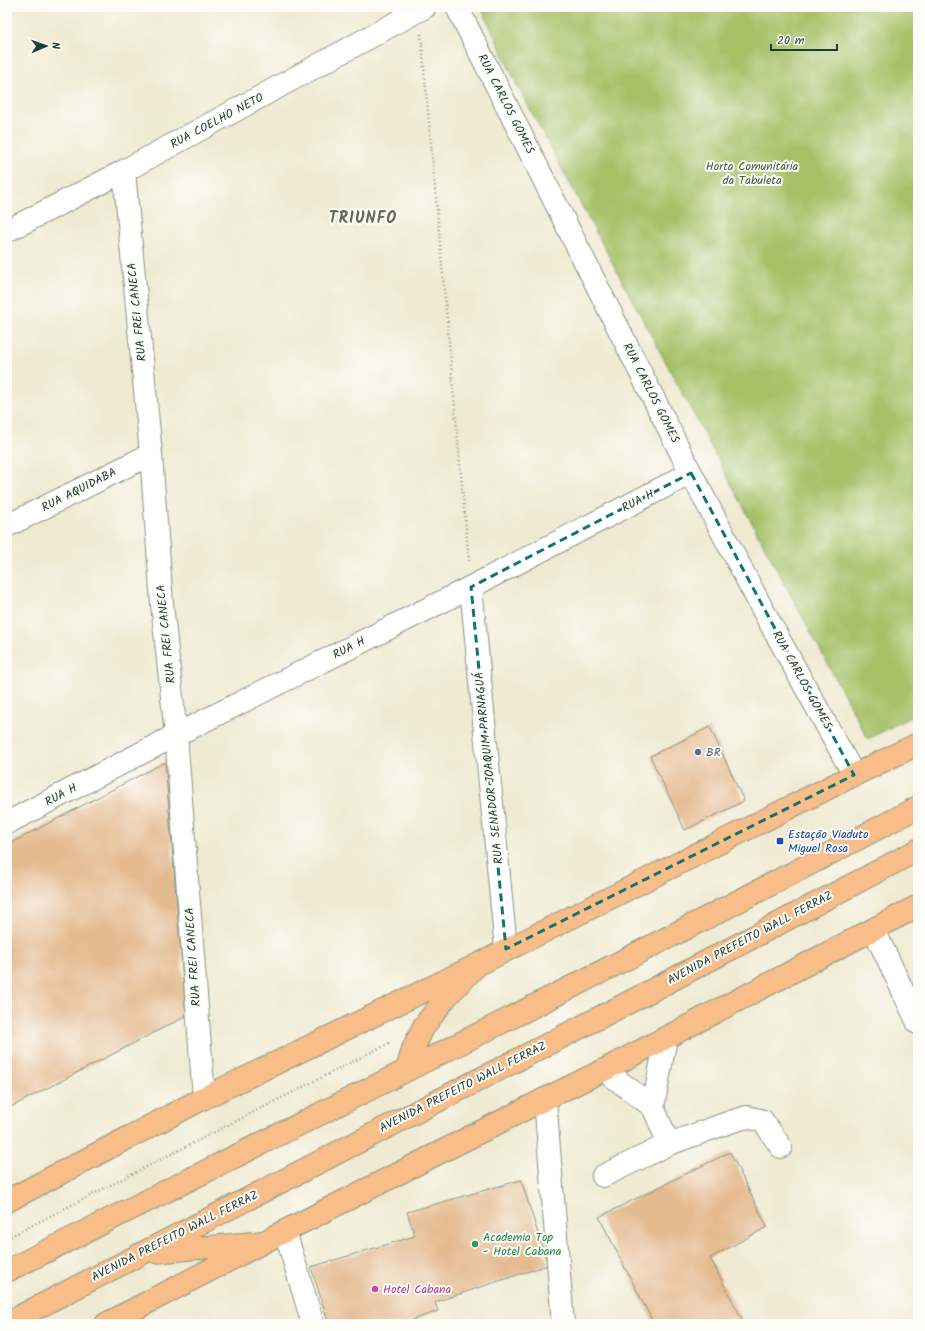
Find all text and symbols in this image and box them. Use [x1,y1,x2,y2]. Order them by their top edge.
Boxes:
north arrow [26,26,66,66]
scale bar [771,26,837,52]
text: 20 m [777,31,805,50]
text: N [46,42,64,50]
street label: RUA CARLOS GOMES [472,50,540,158]
street label: RUA COELHO NETO [167,88,268,154]
park label: Horta Comunitária da Tabuleta [706,157,799,190]
district label: TRIUNFO [329,206,397,231]
street label: RUA FREI CANECA [122,262,152,362]
street label: RUA CARLOS GOMES [617,339,685,447]
street label: RUA AQUIDABA [38,463,120,517]
street label: RUA H [618,485,658,517]
street label: RUA FREI CANECA [151,584,181,684]
street label: RUA CARLOS GOMES [767,627,837,733]
street label: RUA H [329,632,369,664]
street label: RUA SENADOR JOAQUIM PARNAGUÁ [469,671,509,865]
place label: BR [706,743,721,762]
marker: BR [693,747,703,757]
street label: RUA H [41,779,81,811]
place label: Estação Viaduto Miguel Rosa [788,825,868,858]
marker: Estação Viaduto Miguel Rosa [775,836,785,846]
street label: AVENIDA PREFEITO WALL FERRAZ [664,886,836,990]
street label: RUA FREI CANECA [180,907,206,1007]
street label: AVENIDA PREFEITO WALL FERRAZ [376,1036,550,1138]
street label: AVENIDA PREFEITO WALL FERRAZ [88,1185,262,1287]
place label: Academia Top - Hotel Cabana [483,1228,562,1261]
marker: Academia Top - Hotel Cabana [470,1239,480,1249]
place label: Hotel Cabana [383,1280,451,1299]
marker: Hotel Cabana [370,1284,380,1294]

